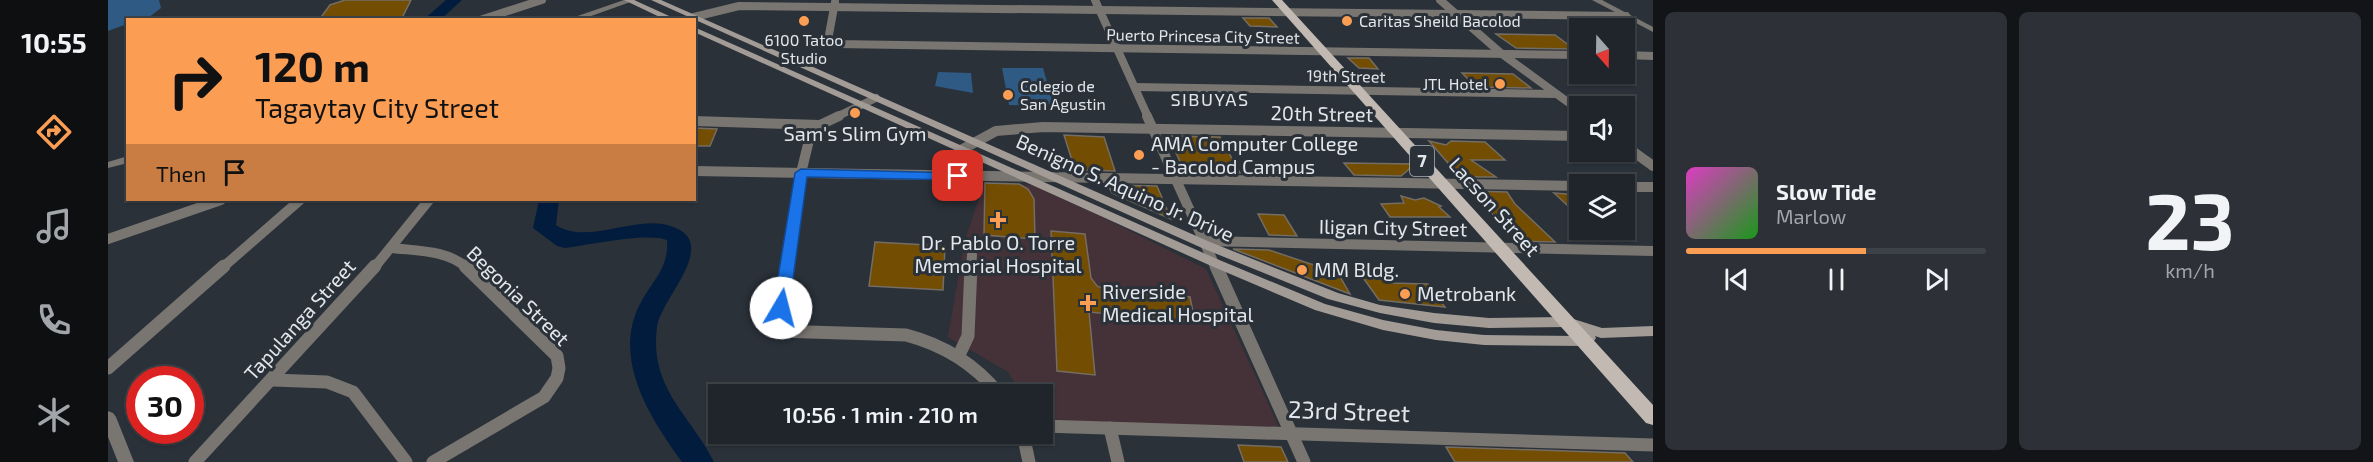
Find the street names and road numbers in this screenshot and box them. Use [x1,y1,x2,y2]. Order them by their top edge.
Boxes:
street label: Puerto Princesa City Street [1106,24,1300,47]
street label: 19th Street [1306,65,1386,86]
street label: 20th Street [1271,100,1374,126]
street label: Benigno S. Aquino Jr. Drive [1013,128,1238,246]
road number: 7 [1410,146,1434,176]
street label: Lacson Street [1444,152,1545,261]
street label: Iligan City Street [1319,214,1468,240]
street label: Begonia Street [462,240,575,350]
street label: Tapulanga Street [239,254,360,385]
street label: 23rd Street [1288,394,1411,427]

